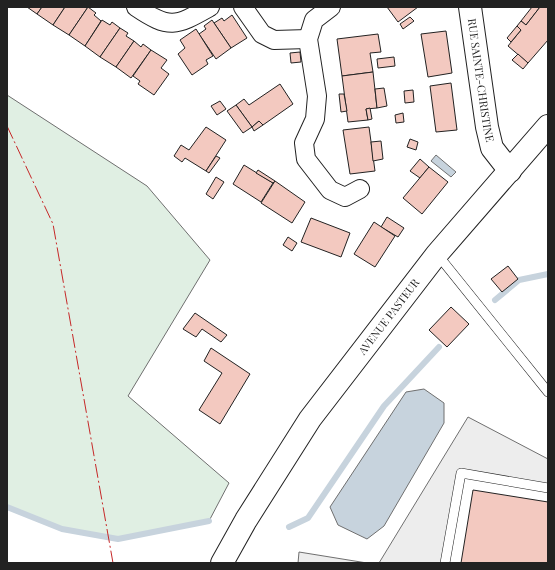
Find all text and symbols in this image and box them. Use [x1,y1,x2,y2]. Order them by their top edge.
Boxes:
street label: RUE SAINTE-CHRISTINE [465,17,498,144]
street label: AVENUE PASTEUR [354,275,423,358]

